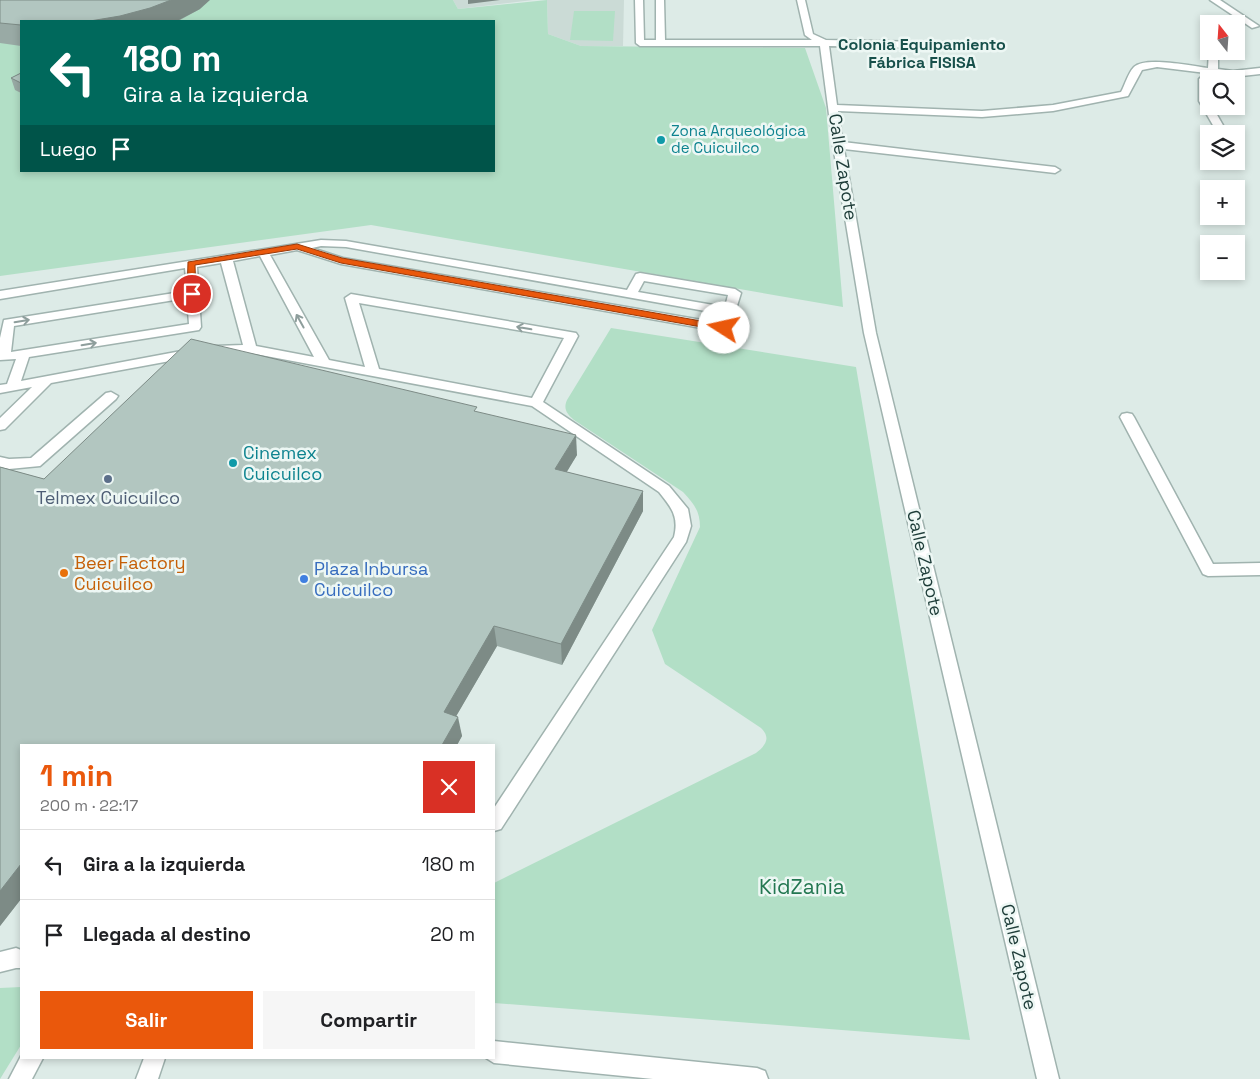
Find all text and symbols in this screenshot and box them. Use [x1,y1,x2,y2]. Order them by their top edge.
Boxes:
north arrow [1200,15,1245,60]
map controls [1200,15,1245,280]
district label: Colonia Equipamiento Fábrica FISISA [838,34,1006,73]
text: 180 m [123,37,221,81]
icon: left [40,40,105,105]
button: search [1200,70,1245,115]
text: Gira a la izquierda [123,80,308,108]
street label: Calle Zapote [824,112,863,222]
place label: Zona Arqueológica de Cuicuilco [671,121,806,157]
button: layers [1200,125,1245,170]
marker: Zona Arqueológica de Cuicuilco [655,134,667,146]
icon: arrive [107,135,135,163]
text: Luego [40,137,97,162]
button: + [1200,180,1245,225]
button: − [1200,235,1245,280]
pin [171,273,213,315]
icon: arrive [178,280,206,308]
position arrow [697,301,749,353]
one-way arrow [295,314,305,328]
one-way arrow [14,316,30,326]
one-way arrow [516,323,532,333]
one-way arrow [81,338,97,348]
place label: Cinemex Cuicuilco [243,441,322,485]
marker: Cinemex Cuicuilco [227,457,239,469]
marker: Telmex Cuicuilco [102,473,114,485]
place label: Telmex Cuicuilco [36,486,180,509]
street label: Calle Zapote [902,508,949,618]
place label: Beer Factory Cuicuilco [74,551,186,595]
place label: Plaza Inbursa Cuicuilco [314,557,428,601]
marker: Beer Factory Cuicuilco [58,567,70,579]
marker: Plaza Inbursa Cuicuilco [298,573,310,585]
text: 1 min [40,756,113,795]
button: close [423,761,475,813]
text: 200 m · 22:17 [40,795,138,816]
icon: left [40,851,68,879]
text: Gira a la izquierda [83,852,245,877]
text: 180 m [422,852,475,877]
park label: KidZania [759,873,845,900]
street label: Calle Zapote [996,902,1043,1012]
icon: arrive [40,921,68,949]
text: Llegada al destino [83,922,251,947]
text: 20 m [430,922,475,947]
button: Salir [40,991,253,1049]
button: Compartir [263,991,475,1049]

